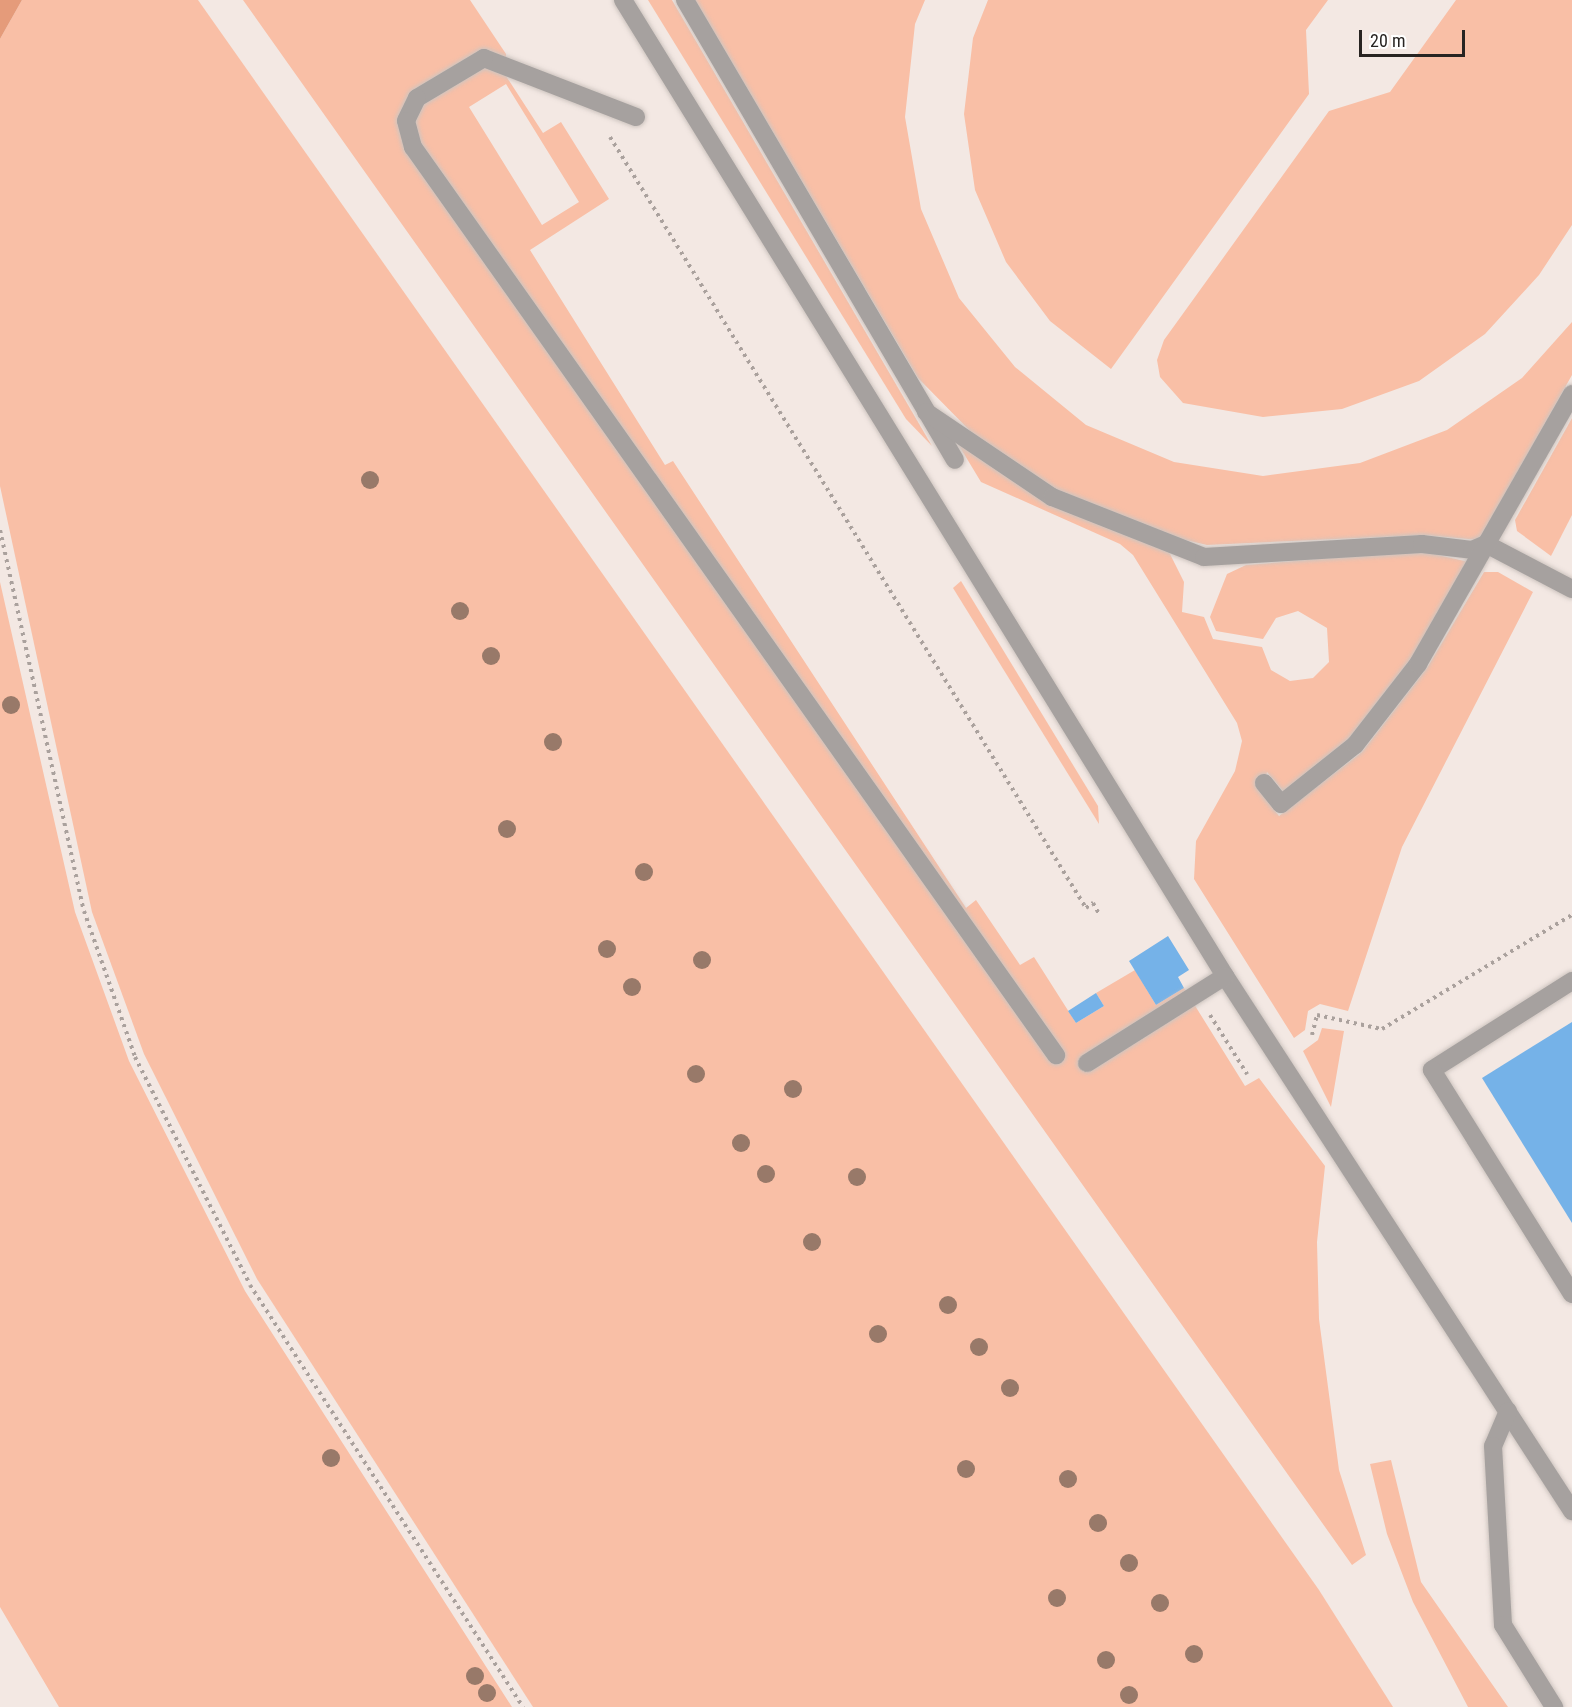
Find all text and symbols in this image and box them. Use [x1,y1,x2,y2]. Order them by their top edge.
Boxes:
scale bar [1362,18,1468,56]
text: 20 m [1370,30,1405,51]

